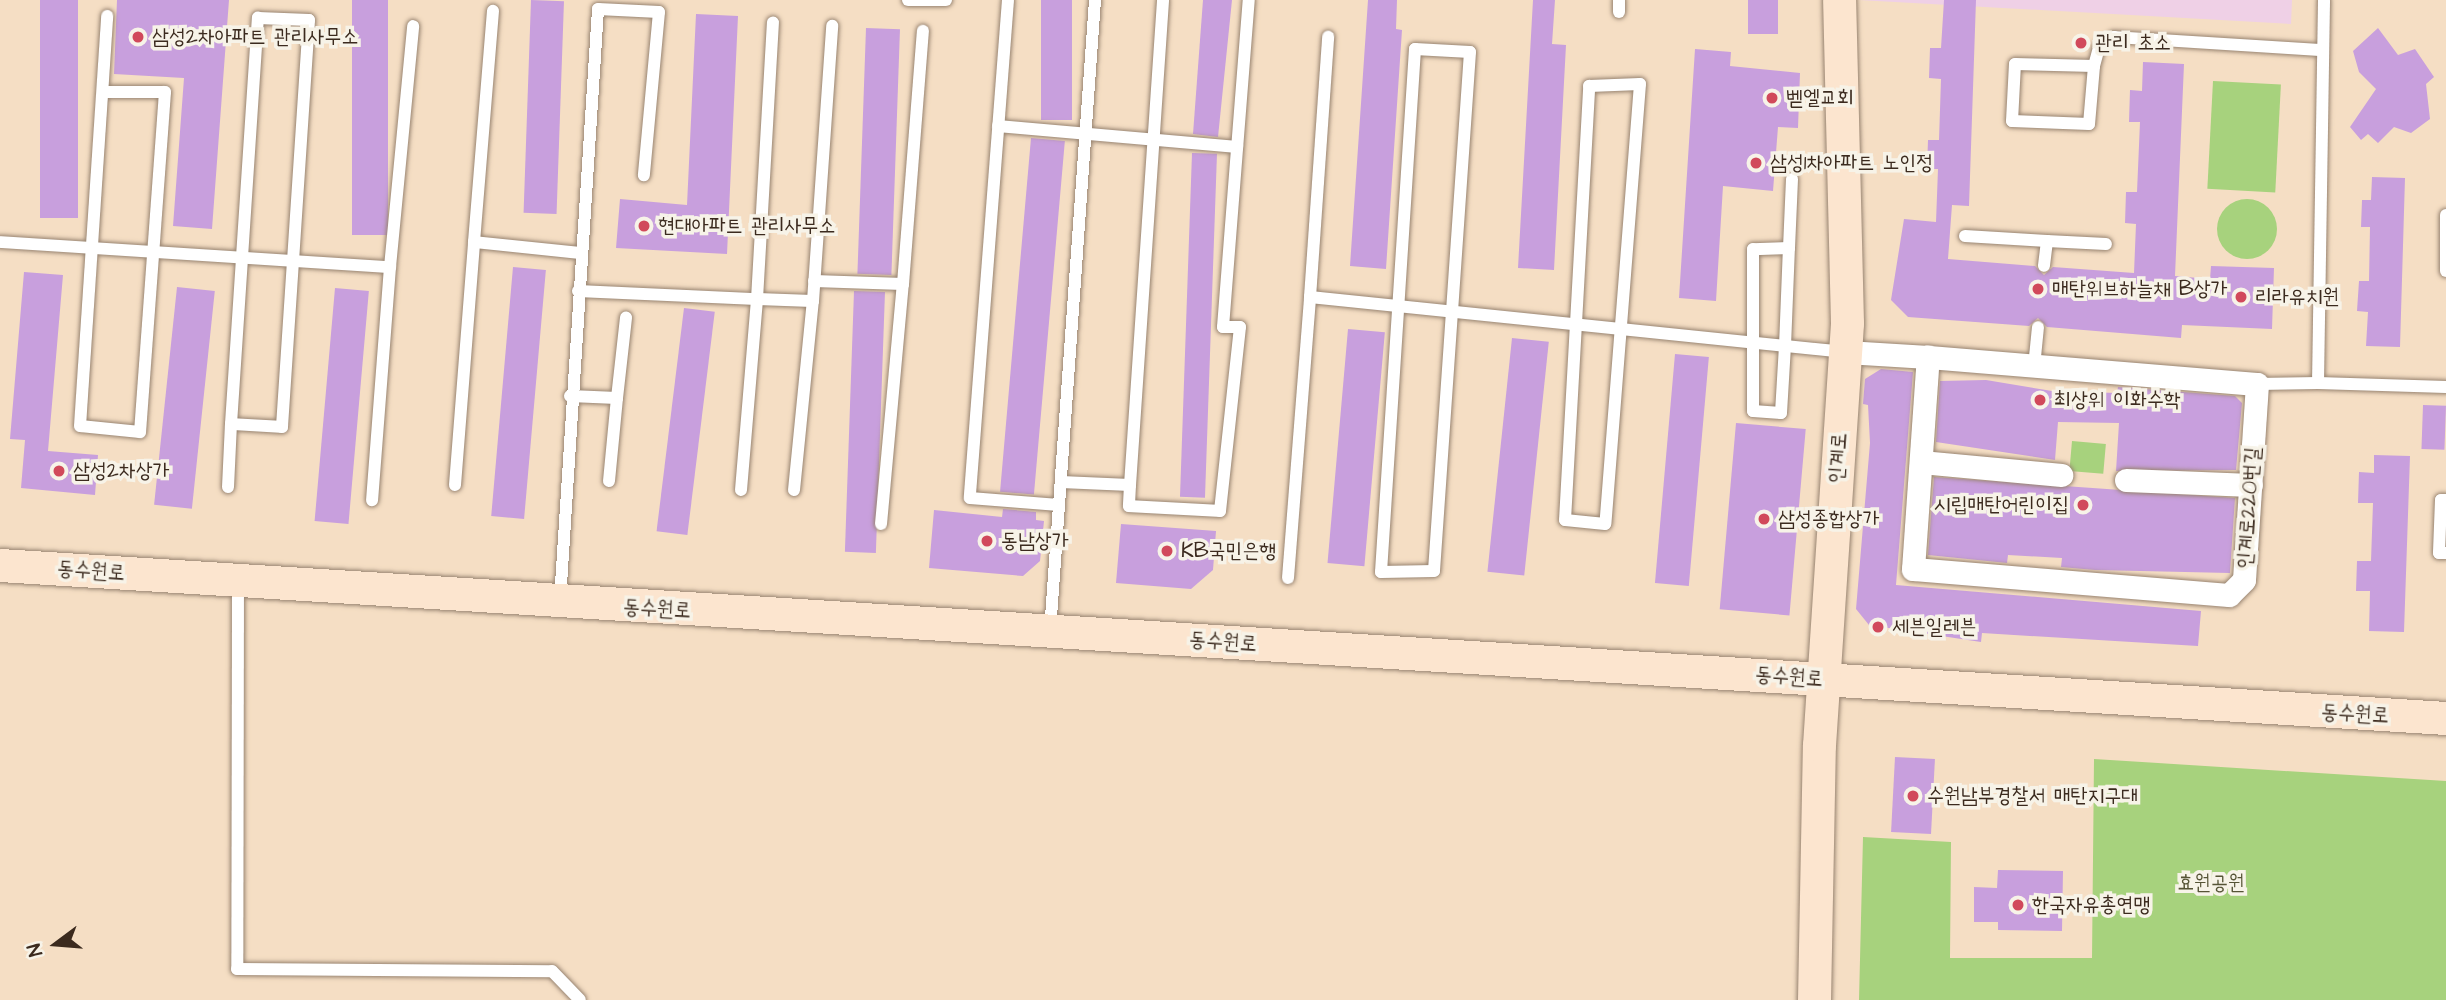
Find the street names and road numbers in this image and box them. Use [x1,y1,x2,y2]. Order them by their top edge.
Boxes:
street label: 인계로 [1824,432,1852,484]
street label: 인계로220번길 [2232,446,2266,570]
street label: 동수원로 [56,556,126,586]
street label: 동수원로 [623,595,691,623]
street label: 동수원로 [1188,627,1258,657]
street label: 동수원로 [1754,662,1824,692]
street label: 동수원로 [2321,700,2389,728]

